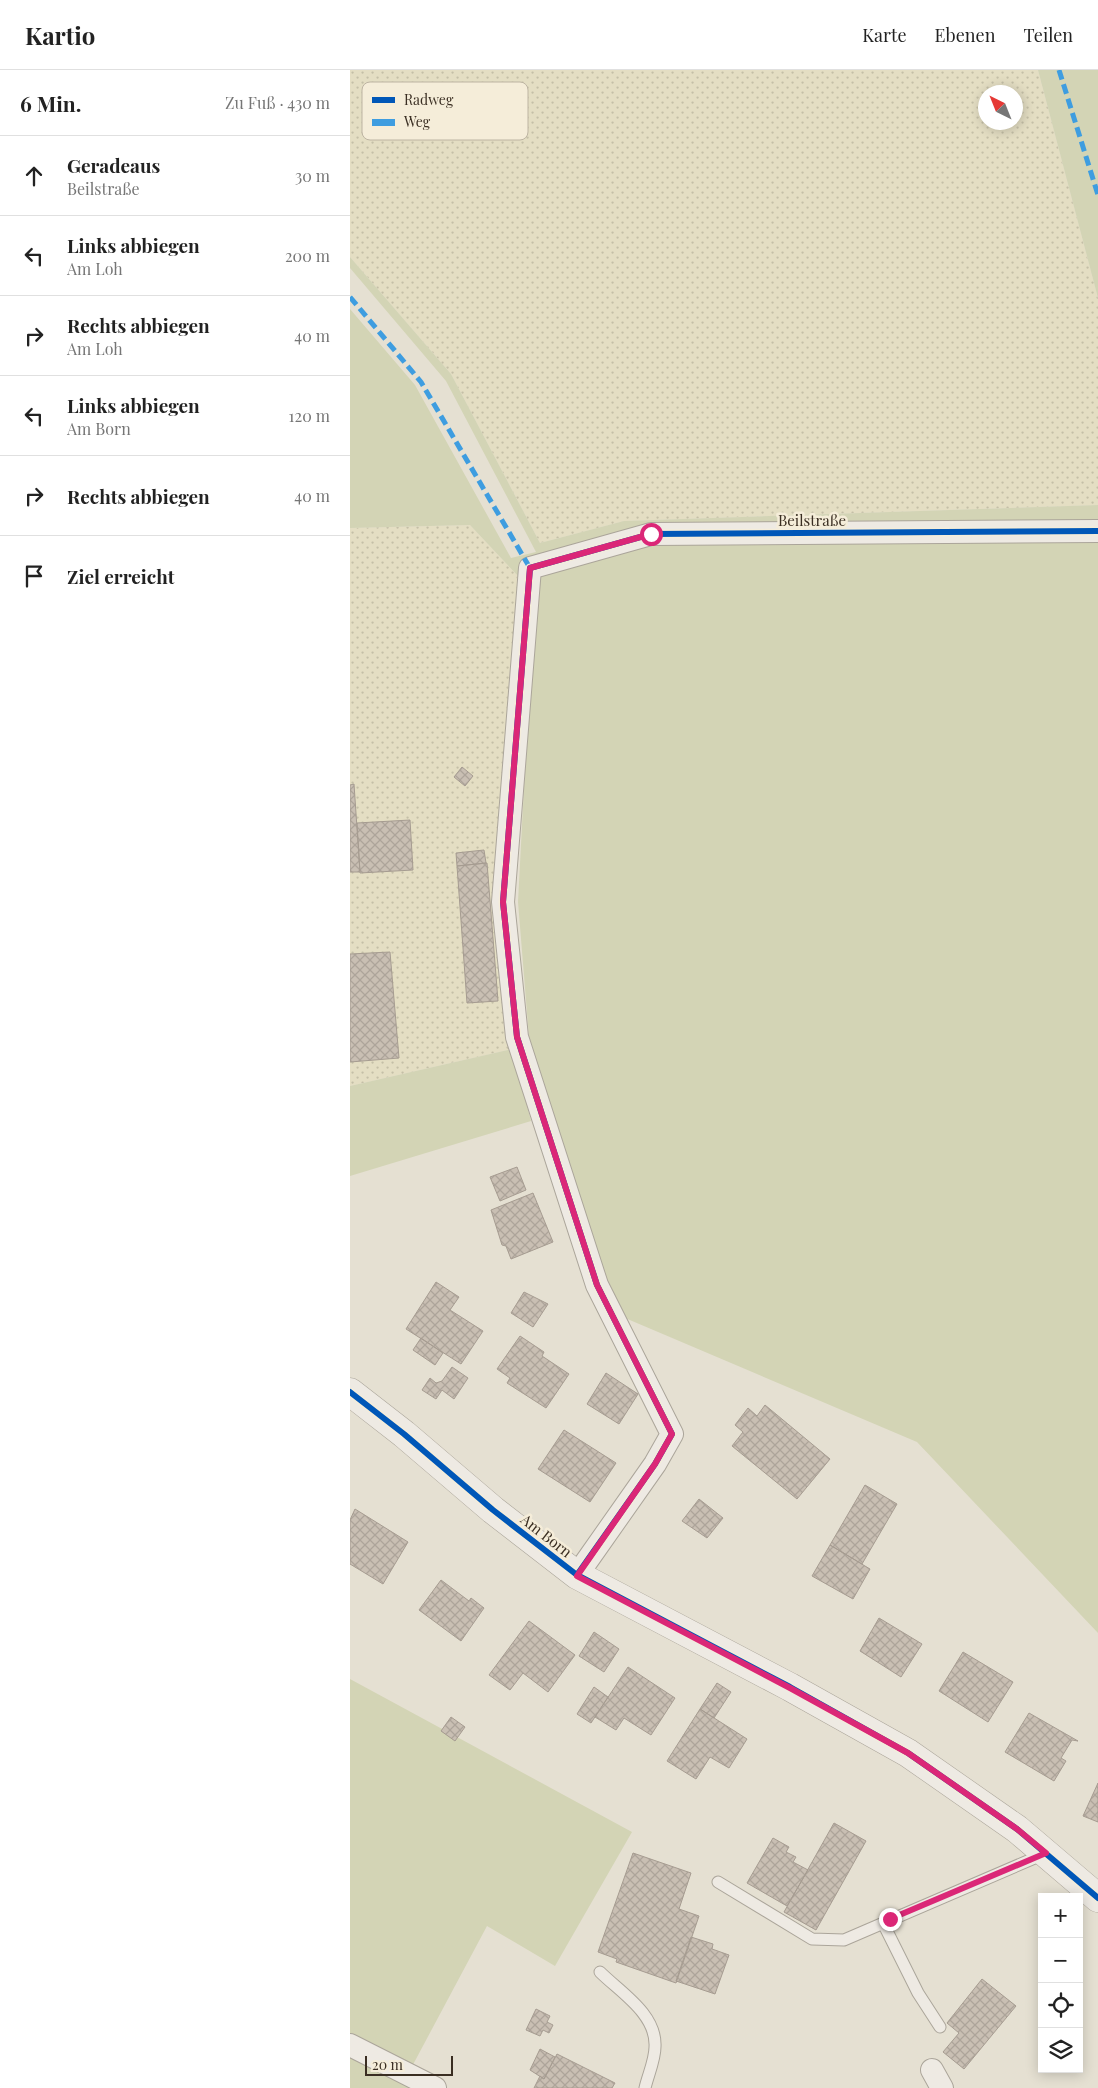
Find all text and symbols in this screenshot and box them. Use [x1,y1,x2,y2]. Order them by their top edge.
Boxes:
text: Kartio [25,19,95,51]
text: Karte [862,23,907,47]
text: Ebenen [935,23,995,47]
text: Teilen [1023,23,1073,47]
legend [362,82,528,140]
north arrow [978,85,1023,130]
text: 6 Min. [20,89,81,117]
text: Radweg [404,90,454,109]
text: Zu Fuß · 430 m [225,92,330,113]
text: Weg [403,112,431,131]
text: Geradeaus [67,152,160,178]
icon: ahead [20,162,48,190]
text: 30 m [295,165,330,186]
text: Beilstraße [67,178,140,199]
text: Links abbiegen [67,232,200,258]
icon: left [20,242,48,270]
text: 200 m [285,245,330,266]
text: Am Loh [67,258,123,279]
text: Rechts abbiegen [67,312,210,338]
icon: right [20,322,48,350]
text: 40 m [294,325,330,346]
text: Am Loh [67,338,123,359]
text: Links abbiegen [67,392,200,418]
icon: left [20,402,48,430]
text: 120 m [289,405,330,426]
text: Am Born [67,418,131,439]
icon: right [20,482,48,510]
text: Rechts abbiegen [67,483,210,509]
text: 40 m [294,485,330,506]
street label: Beilstraße [778,510,846,530]
route start [640,523,663,546]
icon: arrive [20,562,48,590]
text: Ziel erreicht [67,563,175,589]
street label: Am Born [516,1508,576,1561]
map controls [1038,1893,1083,2073]
button: + [1038,1893,1083,1938]
route end [879,1908,902,1931]
button: − [1038,1938,1083,1983]
button: locate [1038,1983,1083,2028]
button: layers [1038,2028,1083,2073]
scale bar [365,2053,452,2076]
text: 20 m [372,2055,403,2074]

